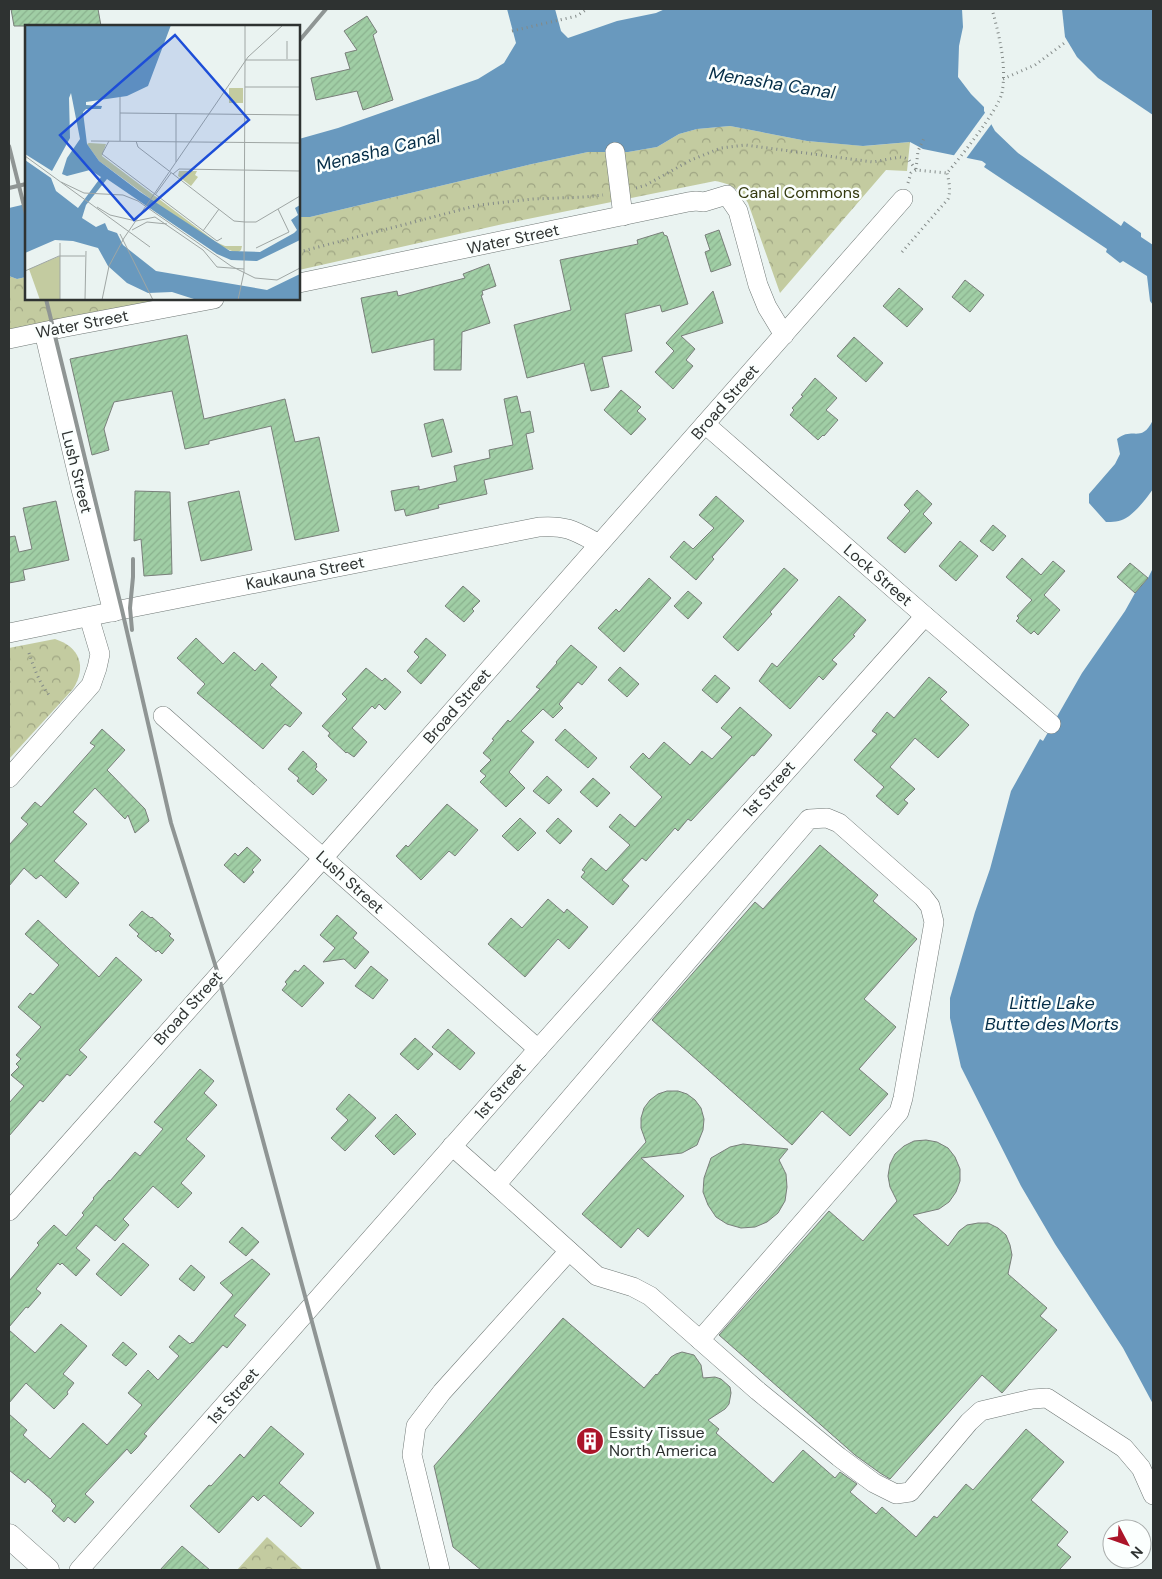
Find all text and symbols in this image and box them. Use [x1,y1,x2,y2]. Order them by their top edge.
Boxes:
inset map [25,25,300,300]
water label: Menasha Canal [707,61,838,105]
water label: Menasha Canal [313,124,444,178]
park label: Canal Commons [738,182,860,203]
street label: Water Street [465,219,561,259]
street label: Water Street [34,305,130,343]
street label: Broad Street [687,360,763,444]
street label: Lush Street [57,428,97,516]
street label: Lock Street [839,539,917,611]
street label: Kaukauna Street [244,551,366,595]
street label: Broad Street [419,664,495,748]
street label: 1st Street [738,757,800,821]
street label: Lush Street [312,846,388,918]
street label: Broad Street [149,966,227,1050]
water label: Little Lake Butte des Morts [985,991,1119,1036]
street label: 1st Street [470,1058,530,1124]
street label: 1st Street [203,1363,263,1429]
place label: Essity Tissue North America [609,1422,717,1461]
building icon: Essity Tissue North America [575,1426,605,1456]
north arrow [1102,1519,1152,1569]
text: N [1127,1543,1147,1562]

